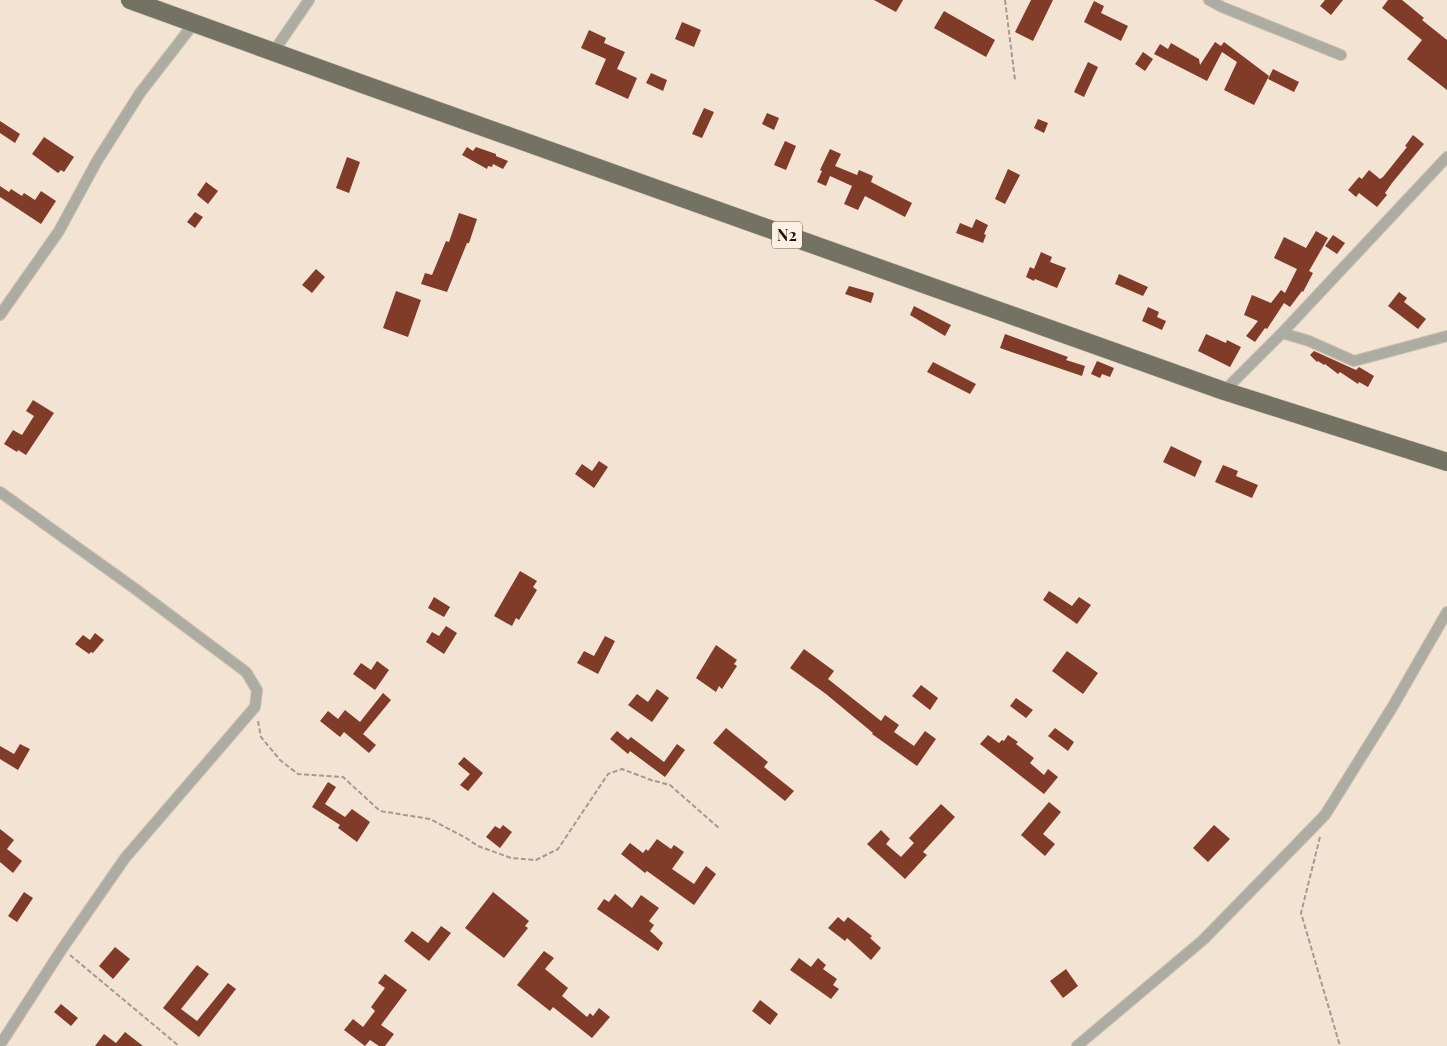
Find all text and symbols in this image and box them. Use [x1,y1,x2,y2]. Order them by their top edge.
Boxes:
road number: N2 [772,222,802,248]

